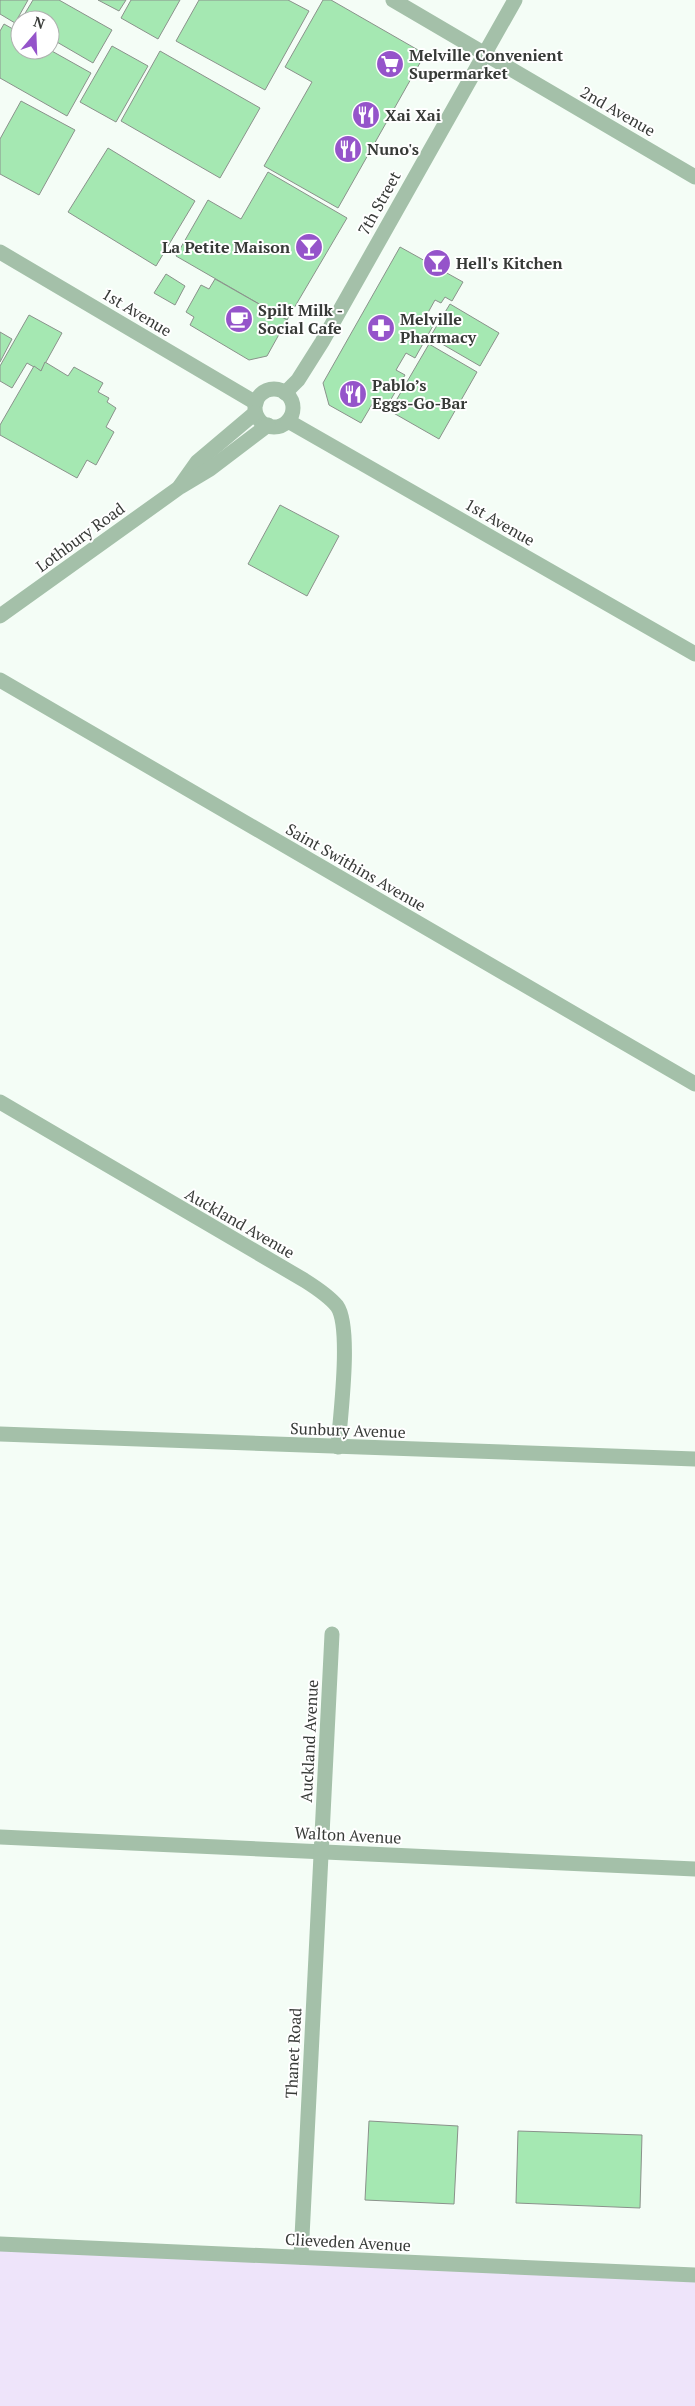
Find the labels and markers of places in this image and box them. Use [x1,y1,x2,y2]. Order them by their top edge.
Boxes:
place label: Melville Convenient Supermarket [409,44,564,84]
supermarket icon: Melville Convenient Supermarket [375,49,405,79]
restaurant icon: Xai Xai [351,100,381,130]
place label: Xai Xai [385,104,441,126]
restaurant icon: Nuno's [333,134,363,164]
place label: Nuno's [367,138,419,160]
bar icon: La Petite Maison [294,232,324,262]
place label: La Petite Maison [162,236,291,258]
bar icon: Hell's Kitchen [422,248,452,278]
place label: Hell's Kitchen [456,252,563,274]
place label: Spilt Milk - Social Cafe [258,299,343,339]
cafe icon: Spilt Milk - Social Cafe [224,304,254,334]
place label: Melville Pharmacy [400,308,477,348]
pharmacy icon: Melville Pharmacy [366,313,396,343]
place label: Pablo’s Eggs-Go-Bar [372,374,467,414]
restaurant icon: Pablo’s Eggs-Go-Bar [338,379,368,409]

